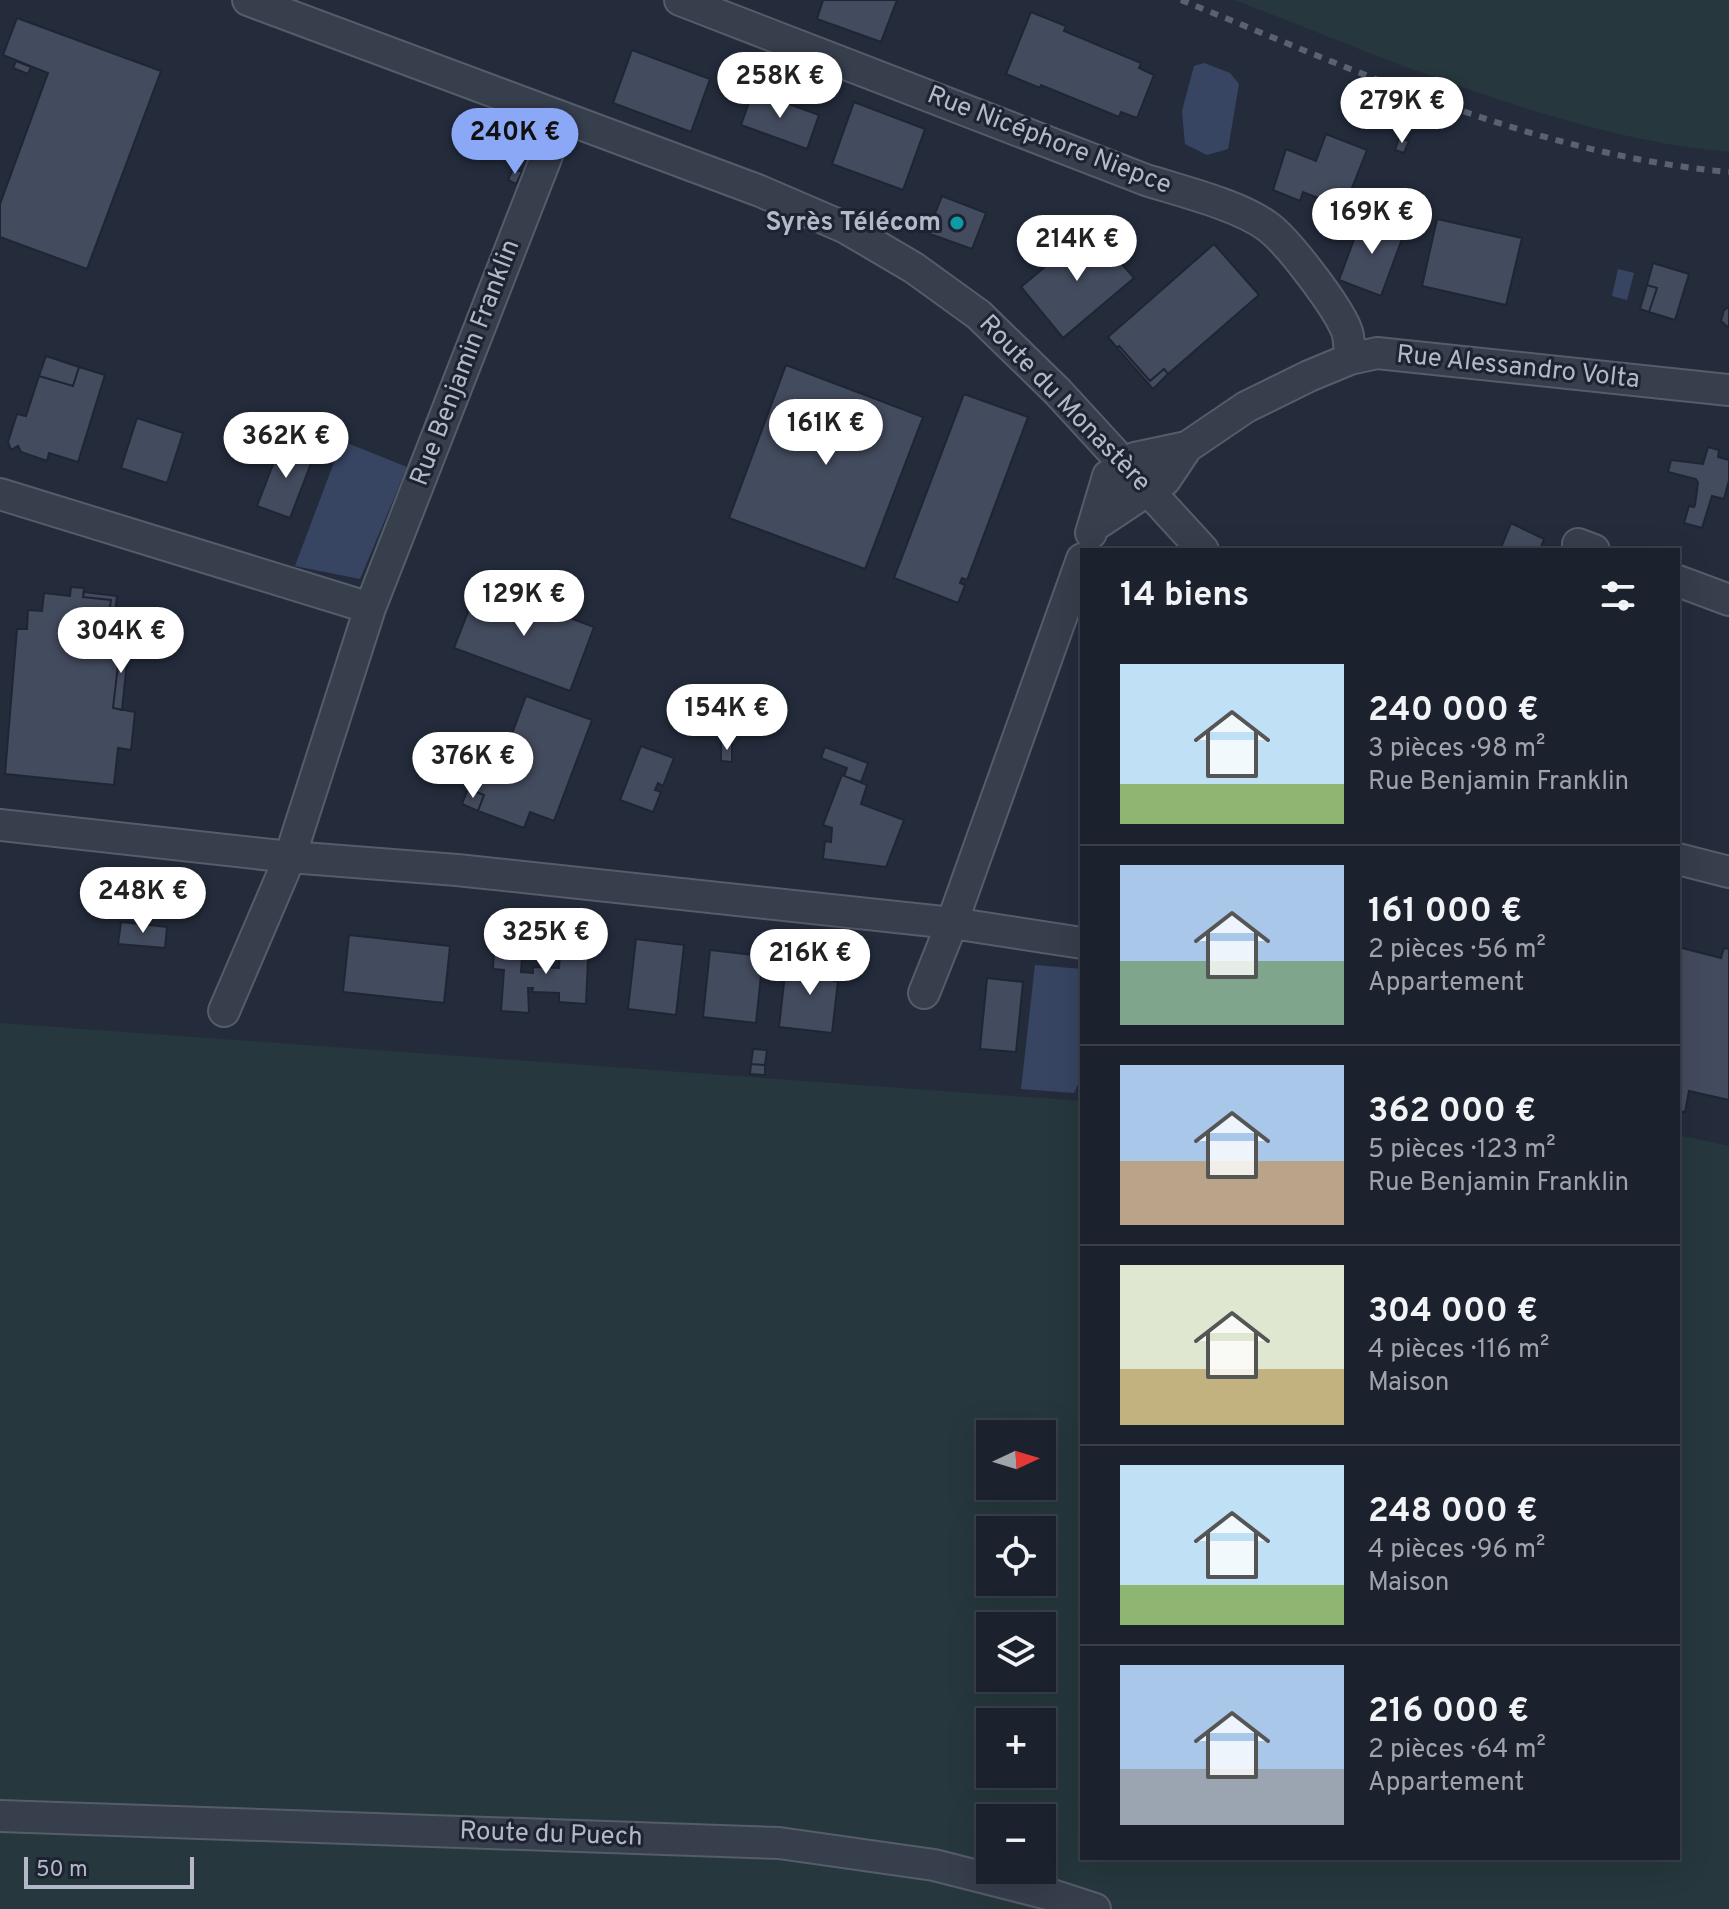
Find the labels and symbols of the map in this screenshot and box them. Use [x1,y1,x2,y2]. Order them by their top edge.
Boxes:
pin: 258K € [715,52,845,120]
pin: 279K € [1337,77,1467,145]
street label: Rue Nicéphore Niepce [922,79,1176,203]
pin: 240K € [450,108,580,176]
pin: 169K € [1307,188,1437,256]
place label: Syrès Télécom [765,207,941,240]
marker: Syrès Télécom [948,214,966,232]
pin: 214K € [1012,215,1142,283]
street label: Rue Benjamin Franklin [404,235,528,491]
street label: Route du Monastère [971,309,1157,499]
street label: Rue Alessandro Volta [1395,339,1641,397]
pin: 161K € [761,399,891,467]
pin: 362K € [221,412,351,480]
pin: 129K € [459,570,589,638]
pin: 304K € [56,607,186,675]
pin: 154K € [662,684,792,752]
pin: 376K € [408,732,538,800]
pin: 248K € [78,867,208,935]
pin: 325K € [481,908,611,976]
pin: 216K € [745,929,875,997]
north arrow [976,1420,1056,1500]
street label: Route du Puech [459,1815,643,1855]
scale bar [24,1853,194,1889]

